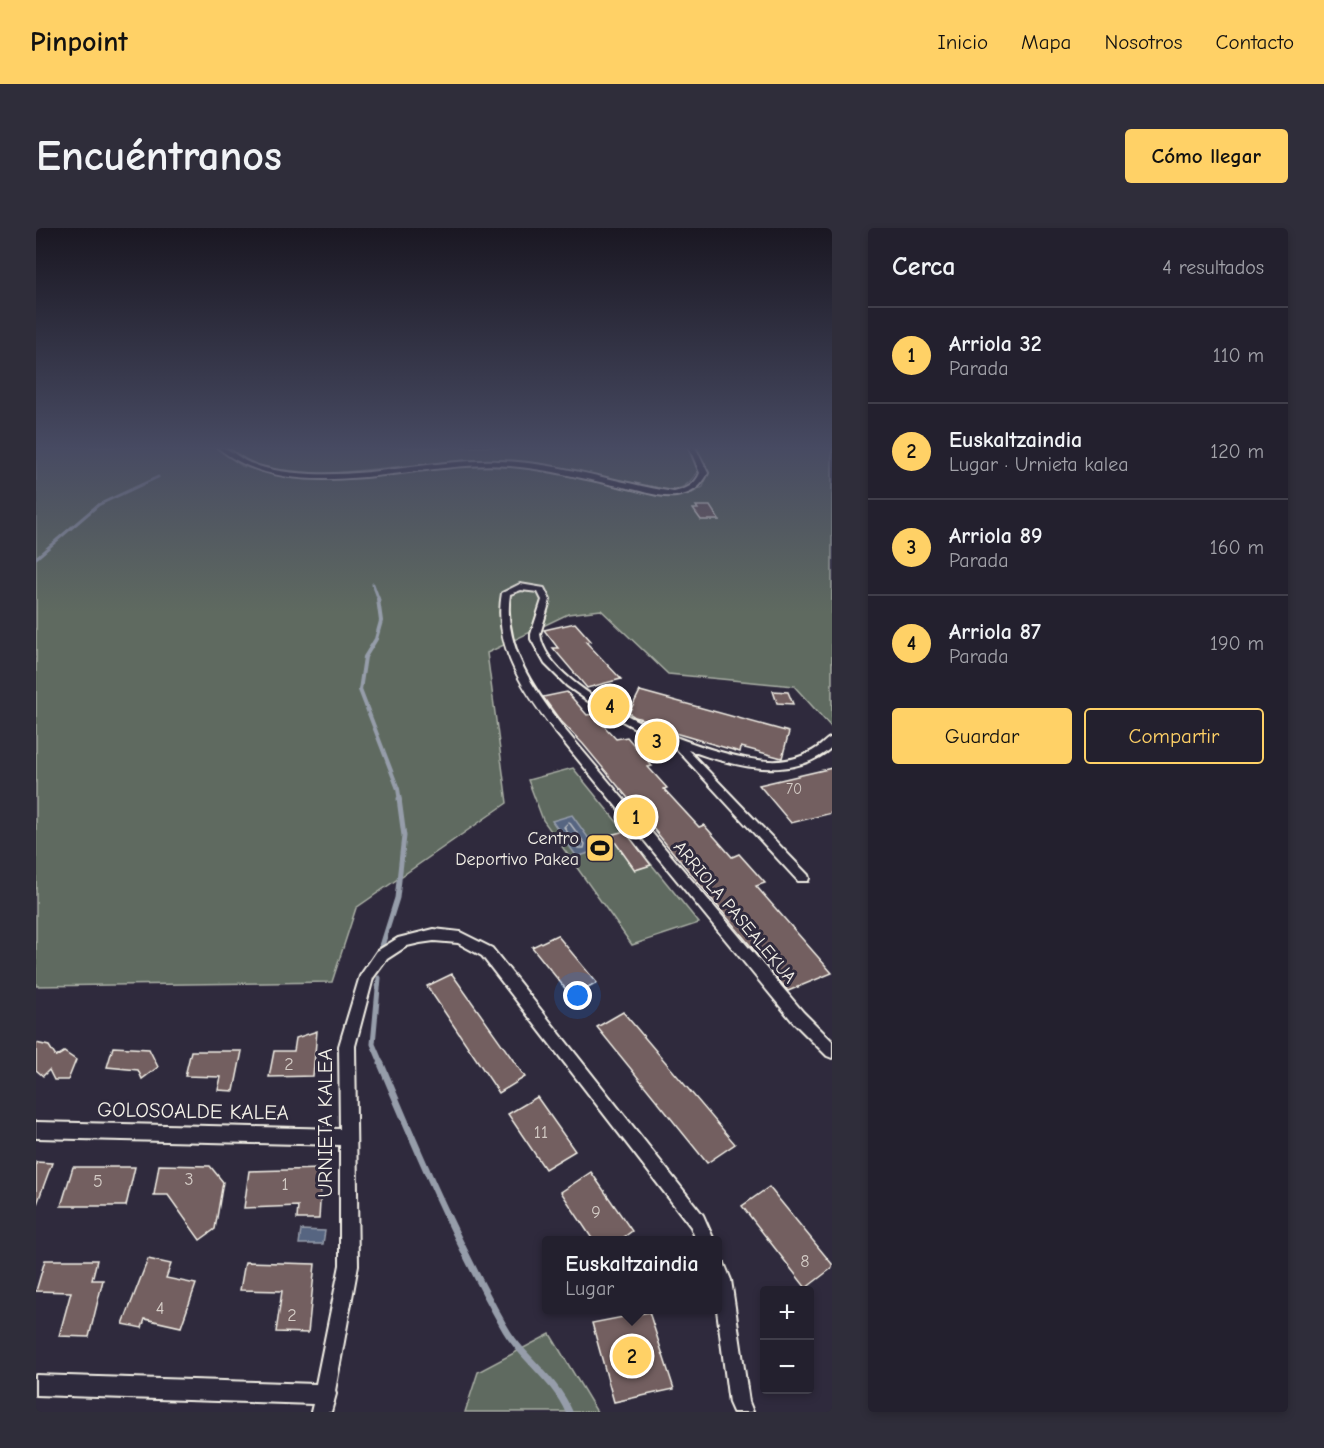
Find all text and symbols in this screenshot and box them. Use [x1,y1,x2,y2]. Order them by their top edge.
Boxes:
text: Pinpoint [30,26,128,58]
text: Inicio [937,30,988,54]
text: Mapa [1021,30,1071,54]
text: Nosotros [1104,30,1183,54]
text: Contacto [1216,30,1294,54]
button: Cómo llegar [1125,129,1288,183]
text: Encuéntranos [36,132,282,181]
text: Cerca [892,252,956,282]
text: 4 resultados [1162,256,1264,279]
text: Arriola 32 [949,331,1042,357]
text: 1 [908,344,915,367]
text: 110 m [1213,344,1264,367]
text: Parada [949,357,1008,380]
text: Euskaltzaindia [949,427,1082,453]
text: 2 [907,440,916,463]
text: 120 m [1210,440,1264,463]
text: Lugar · Urnieta kalea [949,453,1129,476]
text: Arriola 89 [949,523,1043,549]
text: 3 [907,536,916,559]
text: 160 m [1210,536,1264,559]
text: Parada [949,549,1008,572]
text: Arriola 87 [949,619,1041,645]
text: 4 [907,632,916,655]
text: 190 m [1210,632,1264,655]
text: Parada [949,645,1008,668]
pin: 4 [590,684,630,728]
button: Guardar [892,708,1072,764]
button: Compartir [1084,708,1264,764]
pin: 3 [638,718,676,764]
house number: 70 [786,780,802,798]
pin: 1 [616,794,656,840]
place label: Centro Deportivo Pakea [455,828,579,870]
sports icon: Centro Deportivo Pakea [584,832,616,864]
street label: ARRIOLA PASEALEKUA [669,837,800,988]
your location [563,981,592,1010]
street label: URNIETA KALEA [313,1048,337,1198]
house number: 2 [284,1054,294,1075]
street label: GOLOSOALDE KALEA [97,1097,289,1125]
house number: 11 [534,1122,548,1143]
house number: 3 [184,1169,194,1190]
house number: 5 [93,1171,103,1192]
house number: 1 [281,1174,289,1195]
house number: 9 [591,1202,601,1223]
popup [542,1236,722,1314]
text: Euskaltzaindia [565,1251,699,1277]
house number: 8 [800,1251,810,1272]
text: Lugar [565,1277,614,1300]
map controls [760,1286,814,1394]
button: + [760,1286,814,1340]
house number: 4 [156,1298,164,1319]
house number: 2 [287,1305,297,1326]
pin: 2 [612,1334,652,1378]
button: − [760,1340,814,1394]

